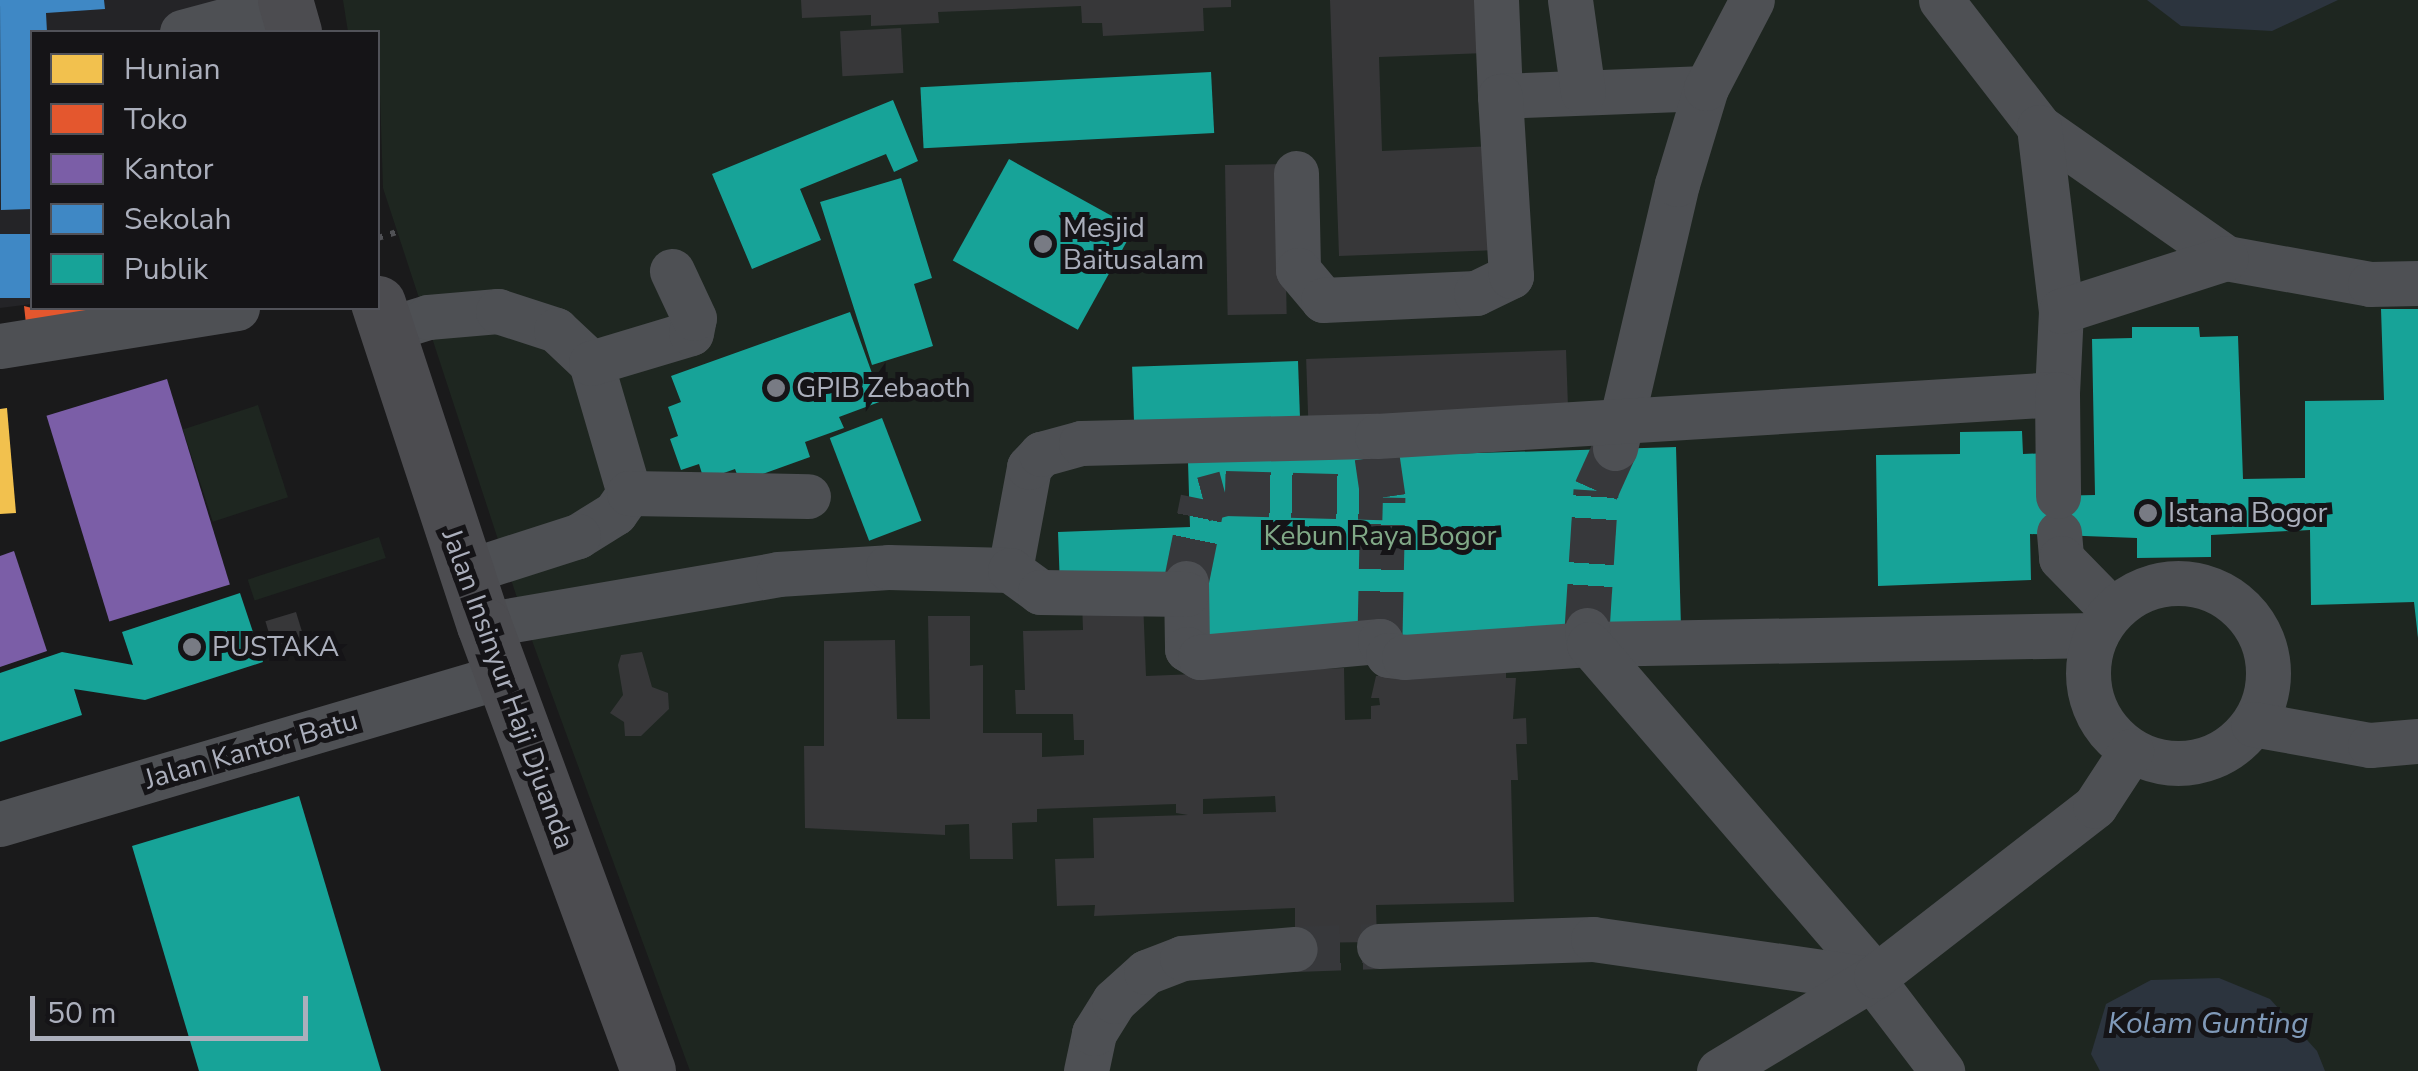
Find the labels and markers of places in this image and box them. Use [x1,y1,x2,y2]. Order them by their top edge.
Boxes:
place label: Mesjid Baitusalam [1063,211,1204,277]
marker: Mesjid Baitusalam [1032,233,1054,255]
place label: GPIB Zebaoth [796,371,971,405]
marker: GPIB Zebaoth [765,377,787,399]
place label: Istana Bogor [2168,496,2328,530]
marker: Istana Bogor [2137,502,2159,524]
place label: PUSTAKA [212,630,339,664]
marker: PUSTAKA [181,636,203,658]

